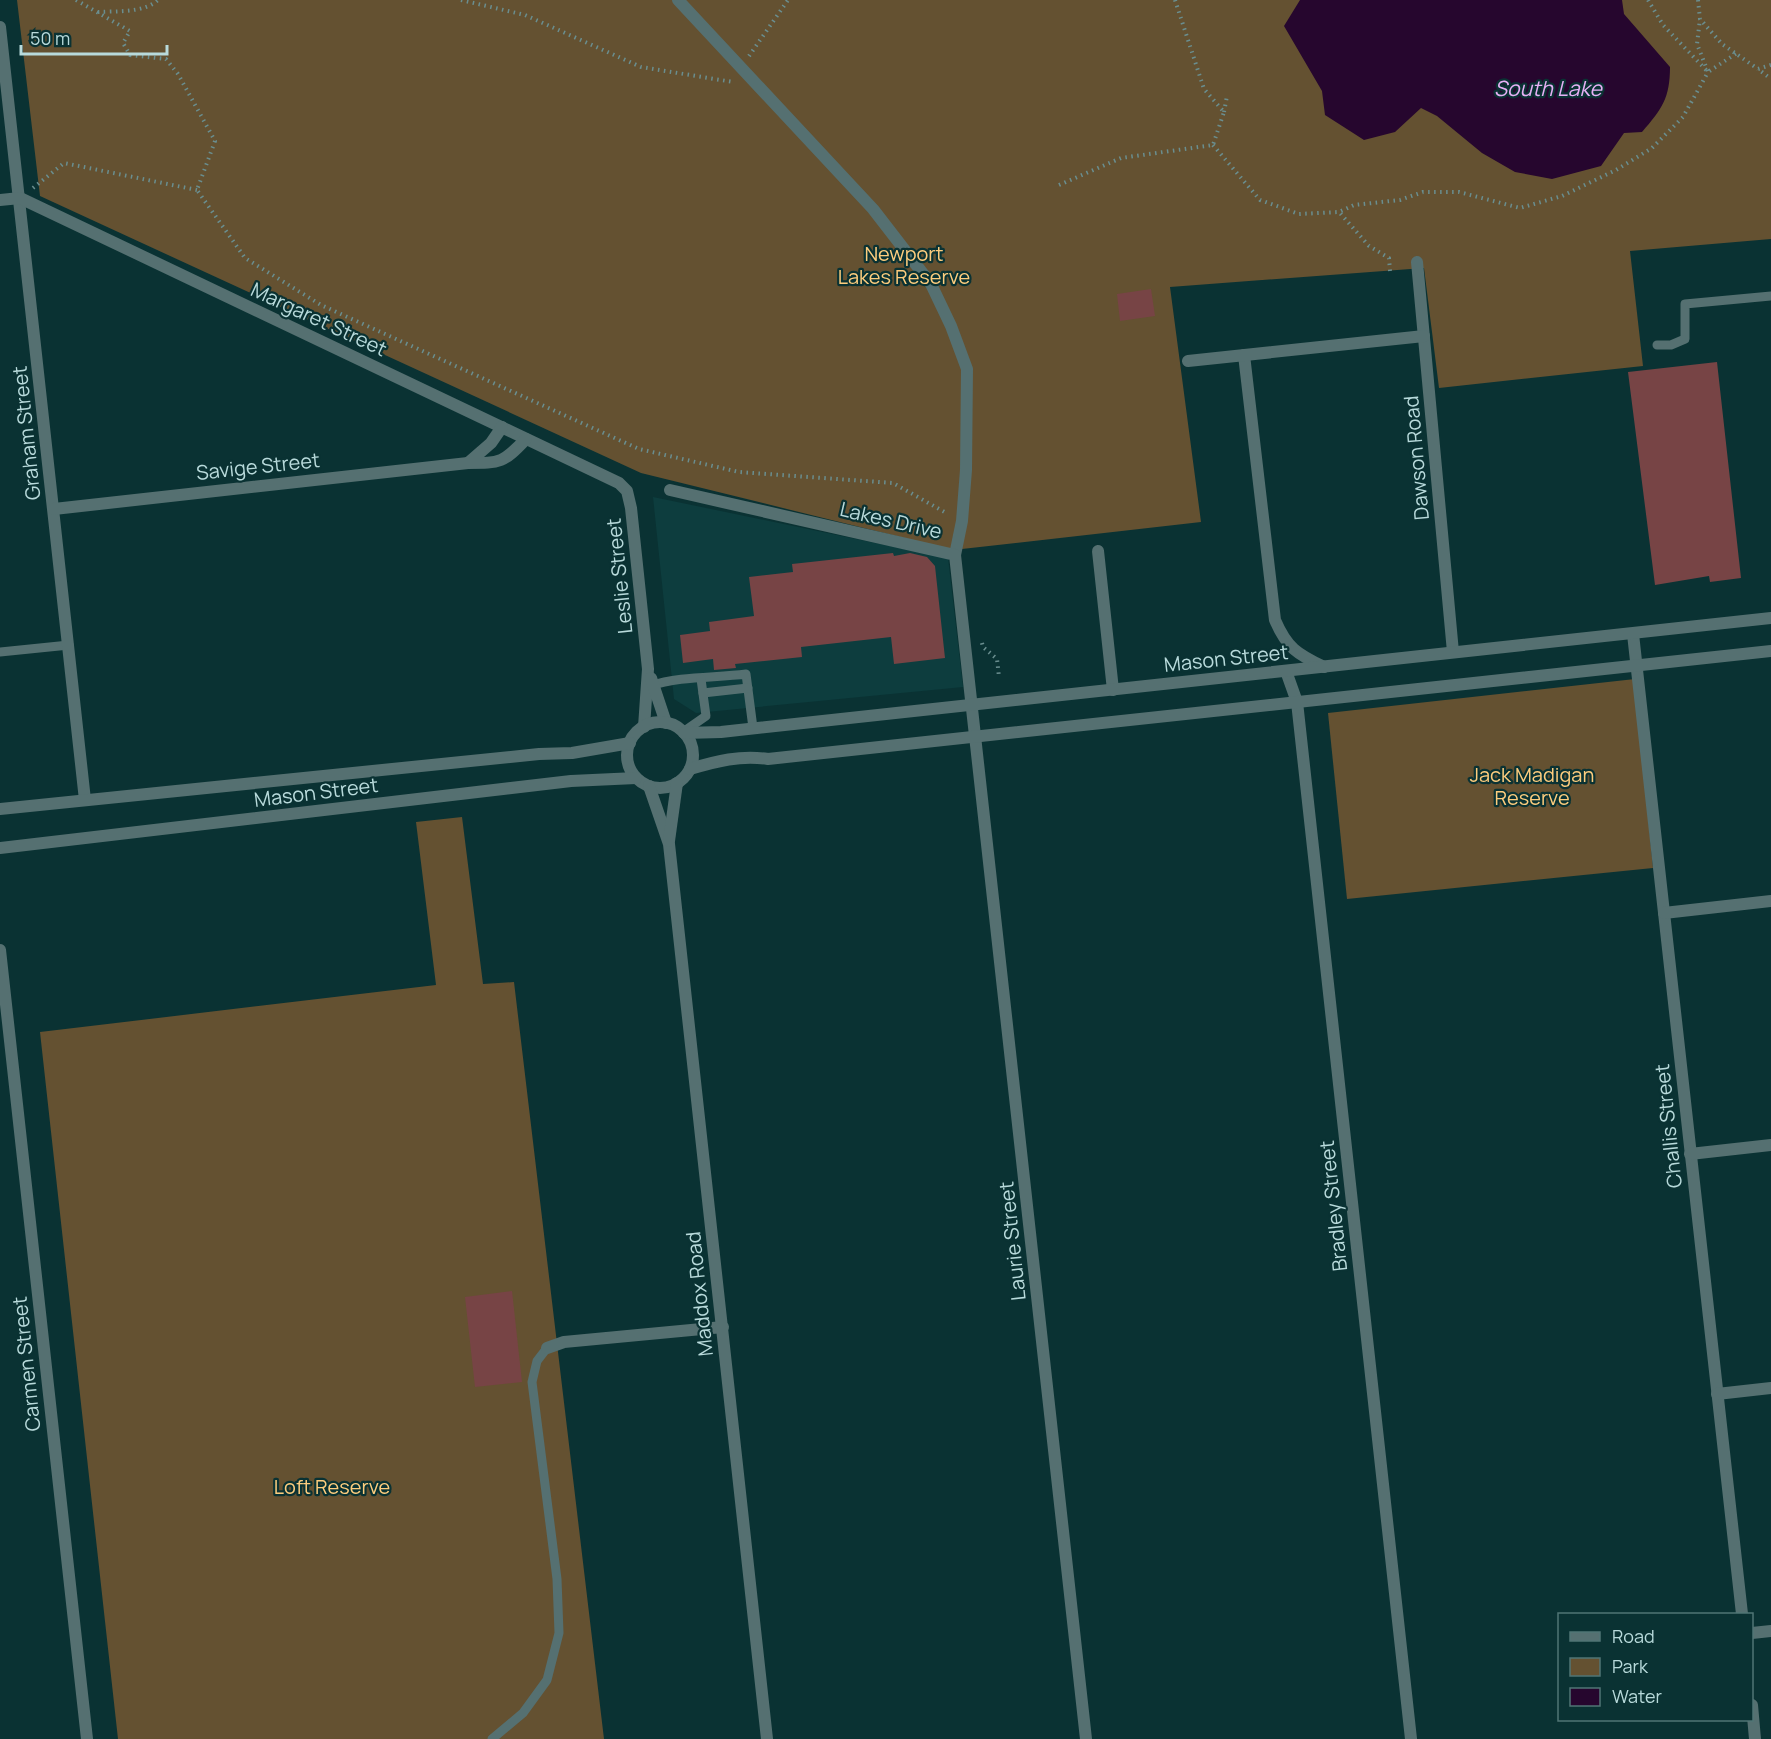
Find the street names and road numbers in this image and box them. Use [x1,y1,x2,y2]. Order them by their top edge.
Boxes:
street label: Margaret Street [247,276,391,362]
street label: Graham Street [6,365,46,501]
street label: Dawson Road [1397,395,1435,521]
street label: Savige Street [195,446,321,486]
street label: Lakes Drive [837,495,945,545]
street label: Leslie Street [600,517,638,635]
street label: Mason Street [1162,638,1290,678]
street label: Mason Street [252,771,380,813]
street label: Challis Street [1648,1063,1688,1189]
street label: Bradley Street [1313,1139,1353,1273]
street label: Laurie Street [992,1180,1032,1302]
street label: Maddox Road [679,1230,719,1358]
street label: Carmen Street [5,1295,47,1433]

